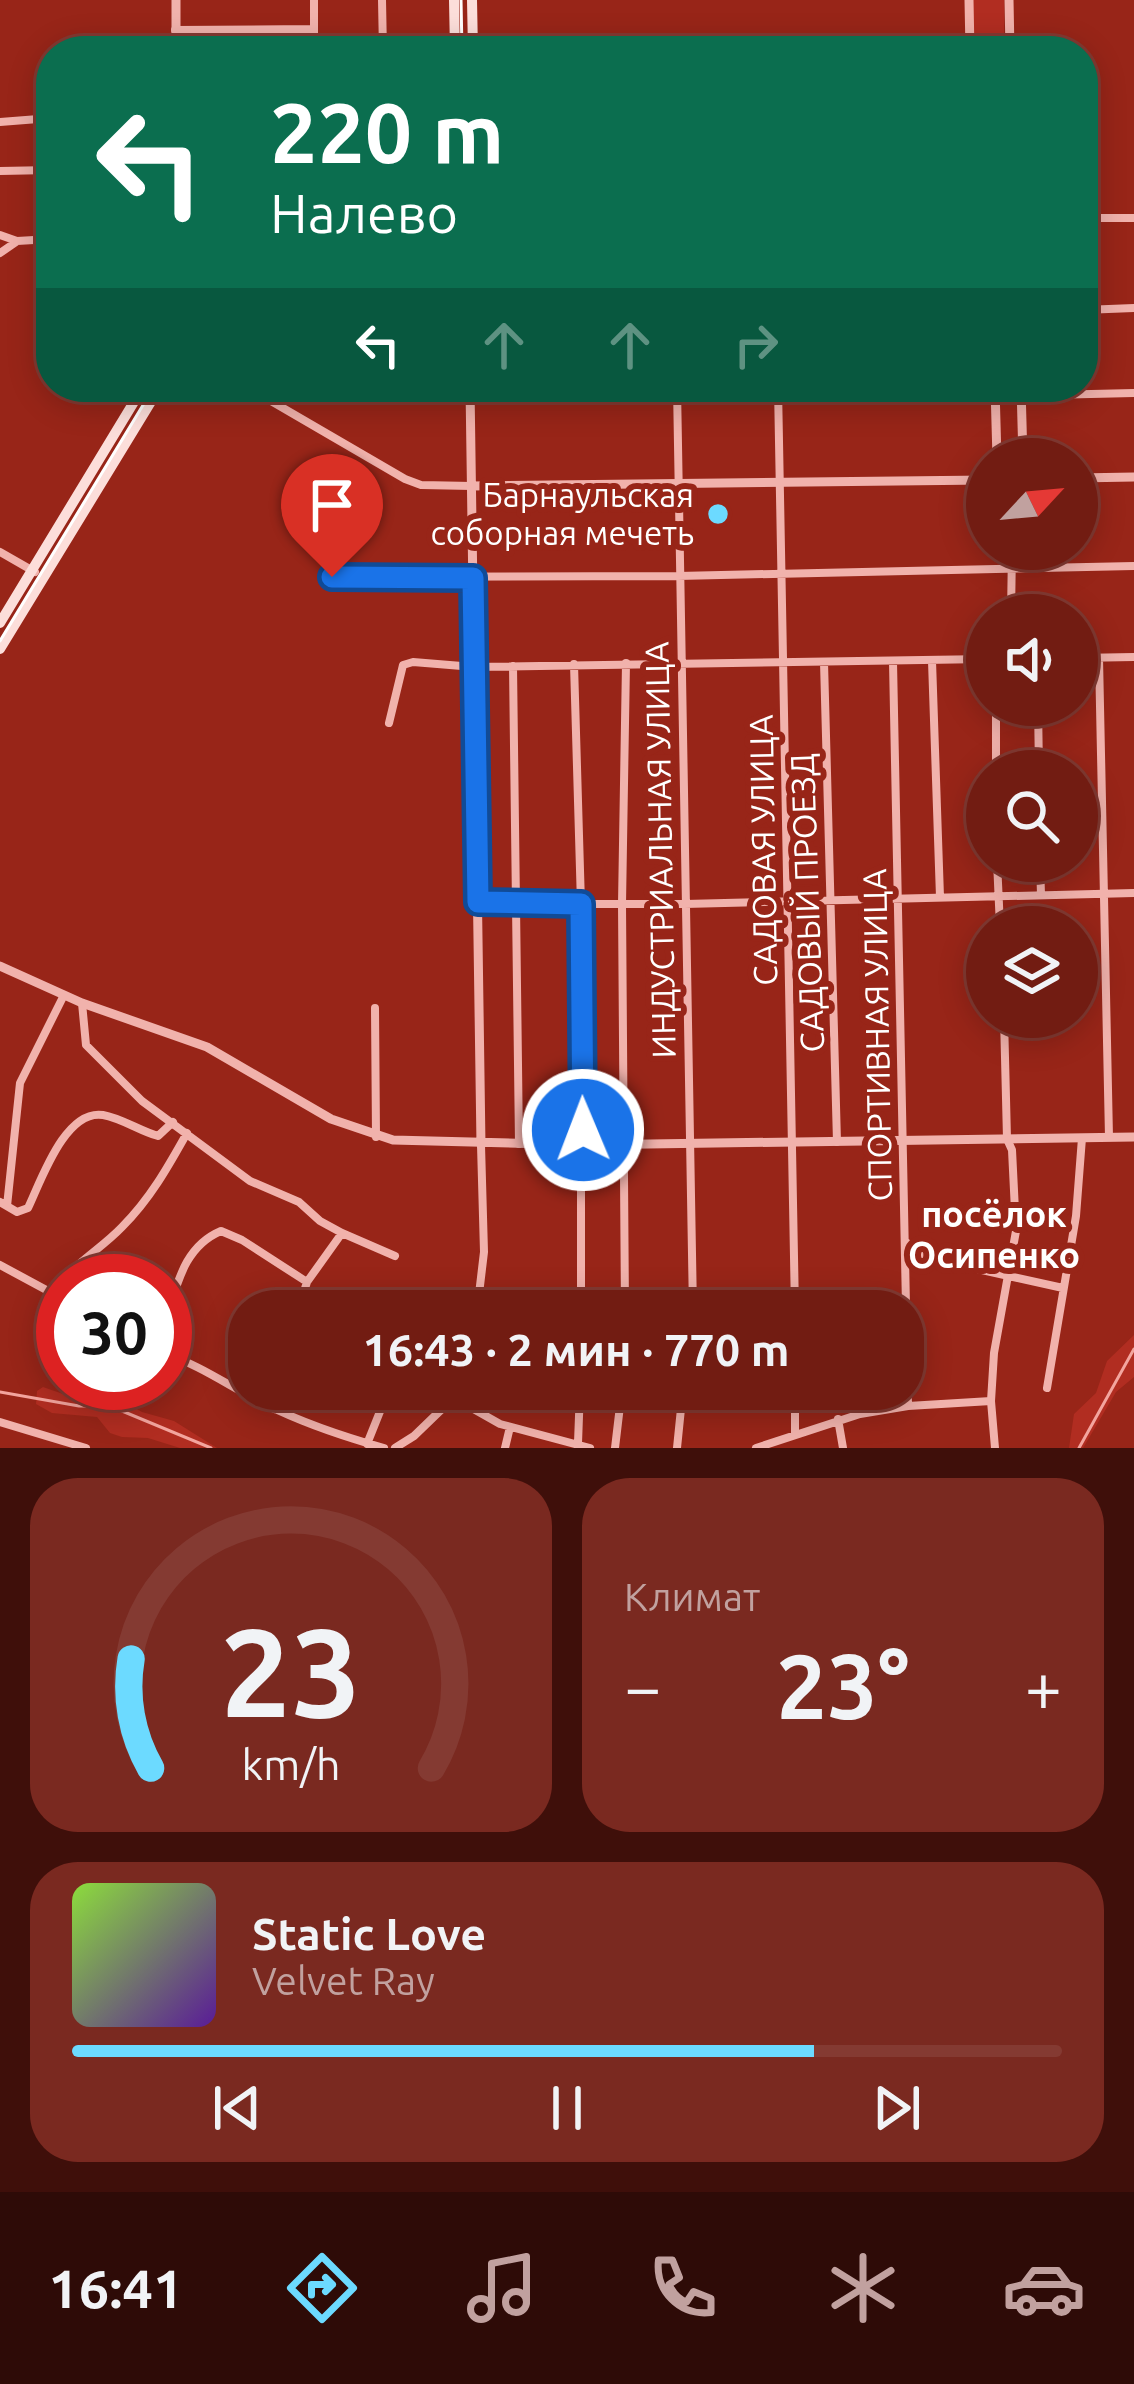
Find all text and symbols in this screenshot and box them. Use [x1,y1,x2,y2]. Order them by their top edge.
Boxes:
icon: left [72,84,228,240]
text: 220 m [270,85,504,179]
text: Налево [270,183,458,243]
icon: left [345,312,411,378]
icon: ahead [471,312,537,378]
icon: ahead [597,312,663,378]
icon: right [723,312,789,378]
north arrow [966,438,1098,570]
map controls [966,438,1098,1038]
pin [281,454,383,577]
icon: arrive [299,472,365,538]
place label: Барнаульская соборная мечеть [431,476,694,551]
marker: Барнаульская соборная мечеть [705,501,731,527]
button: sound [966,594,1098,726]
street label: ИНДУСТРИАЛЬНАЯ УЛИЦА [637,641,682,1059]
street label: САДОВАЯ УЛИЦА [742,714,783,986]
button: search [966,750,1098,882]
street label: САДОВЫЙ ПРОЕЗД [783,753,830,1053]
street label: СПОРТИВНАЯ УЛИЦА [855,868,898,1202]
button: layers [966,906,1098,1038]
position arrow [520,1067,646,1193]
district label: посёлок Осипенко [908,1193,1080,1275]
speed limit sign: 30 [36,1254,192,1410]
text: 16:43 · 2 мин · 770 m [362,1324,790,1375]
text: Климат [624,1575,760,1618]
text: 23 [221,1601,361,1741]
text: 23° [776,1635,910,1736]
text: − [624,1649,661,1723]
text: + [1025,1649,1062,1723]
text: km/h [241,1740,341,1788]
text: Static Love [252,1908,486,1959]
text: Velvet Ray [252,1959,435,2002]
icon: previous [204,2075,270,2141]
icon: pause [534,2075,600,2141]
icon: next [864,2075,930,2141]
icon: directions [280,2246,364,2330]
icon: music [460,2246,544,2330]
icon: phone [641,2246,725,2330]
icon: climate [821,2246,905,2330]
icon: car [1002,2246,1086,2330]
text: 16:41 [48,2258,183,2318]

